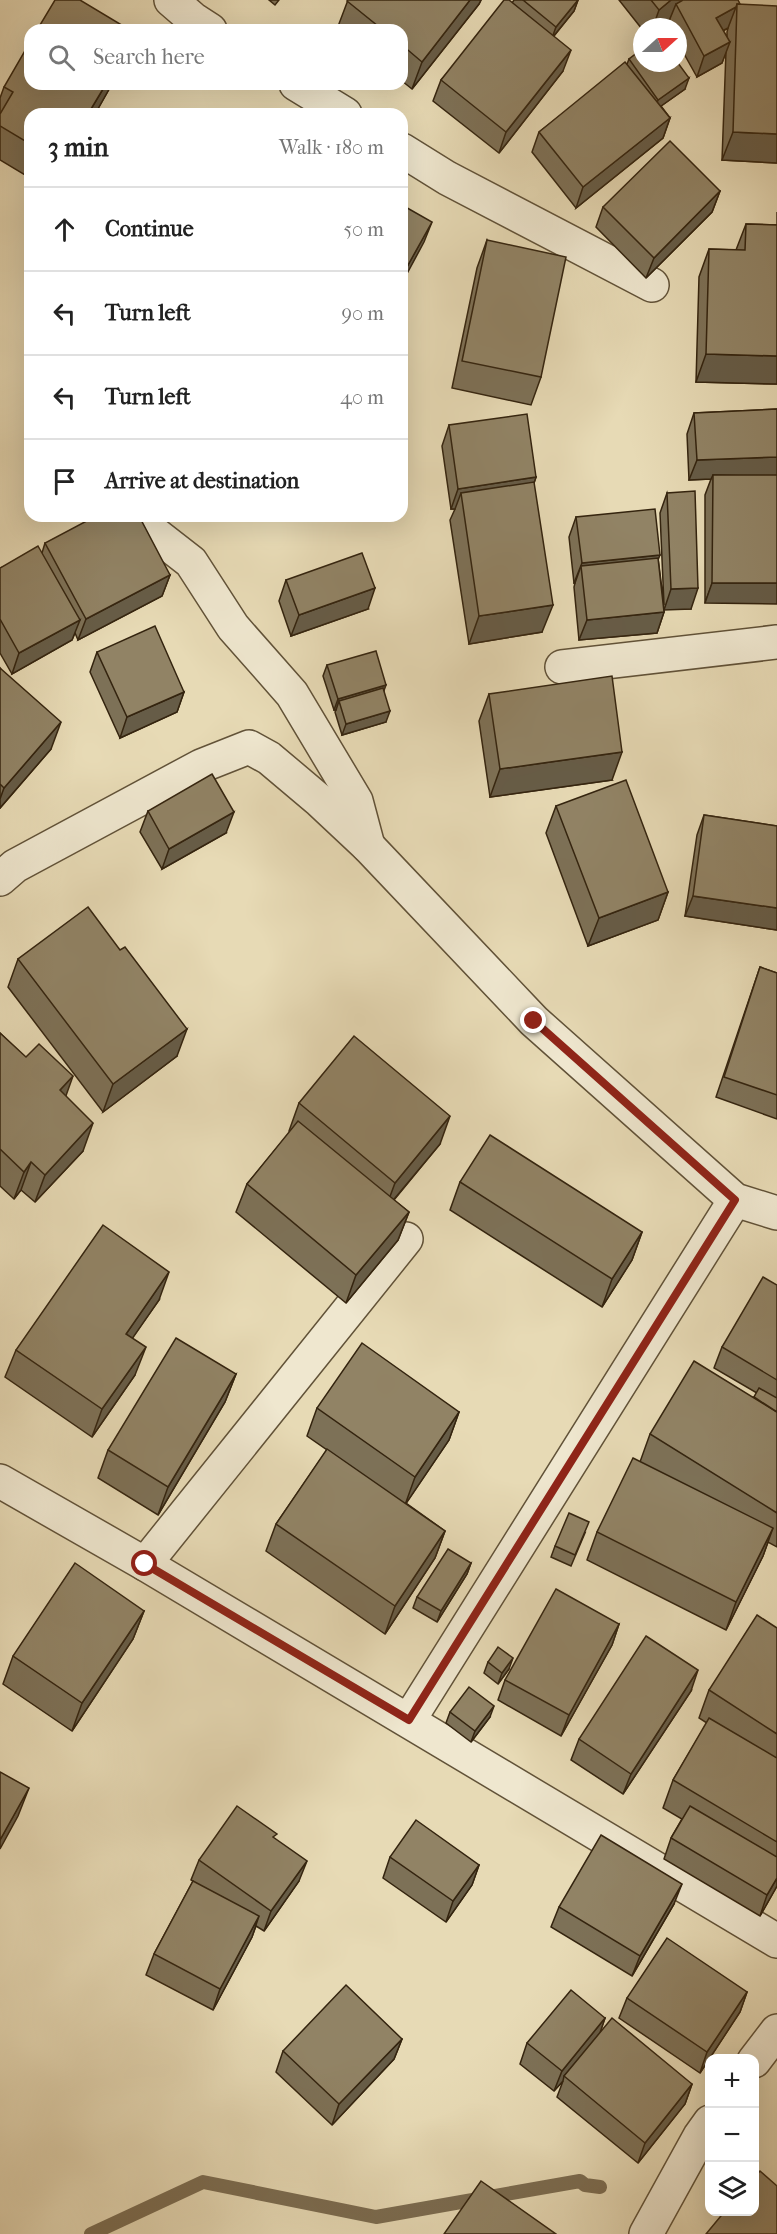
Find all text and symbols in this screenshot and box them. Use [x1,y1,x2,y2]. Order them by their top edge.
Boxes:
north arrow [633,18,687,72]
search box [24,24,408,90]
icon: search [45,41,78,74]
text: Search here [93,44,205,70]
text: 3 min [48,132,109,163]
text: Walk · 180 m [279,136,384,159]
icon: ahead [48,213,81,246]
text: Continue [105,216,194,242]
text: 50 m [343,218,384,241]
icon: left [48,297,81,330]
text: Turn left [105,300,191,326]
text: 90 m [342,302,384,325]
icon: left [48,381,81,414]
text: Turn left [105,384,191,410]
text: 40 m [340,386,384,409]
icon: arrive [48,465,81,498]
text: Arrive at destination [105,468,299,494]
route end [520,1007,546,1033]
route start [131,1550,157,1576]
map controls [705,2054,759,2216]
button: + [705,2054,759,2108]
button: − [705,2108,759,2162]
button: layers [705,2162,759,2216]

